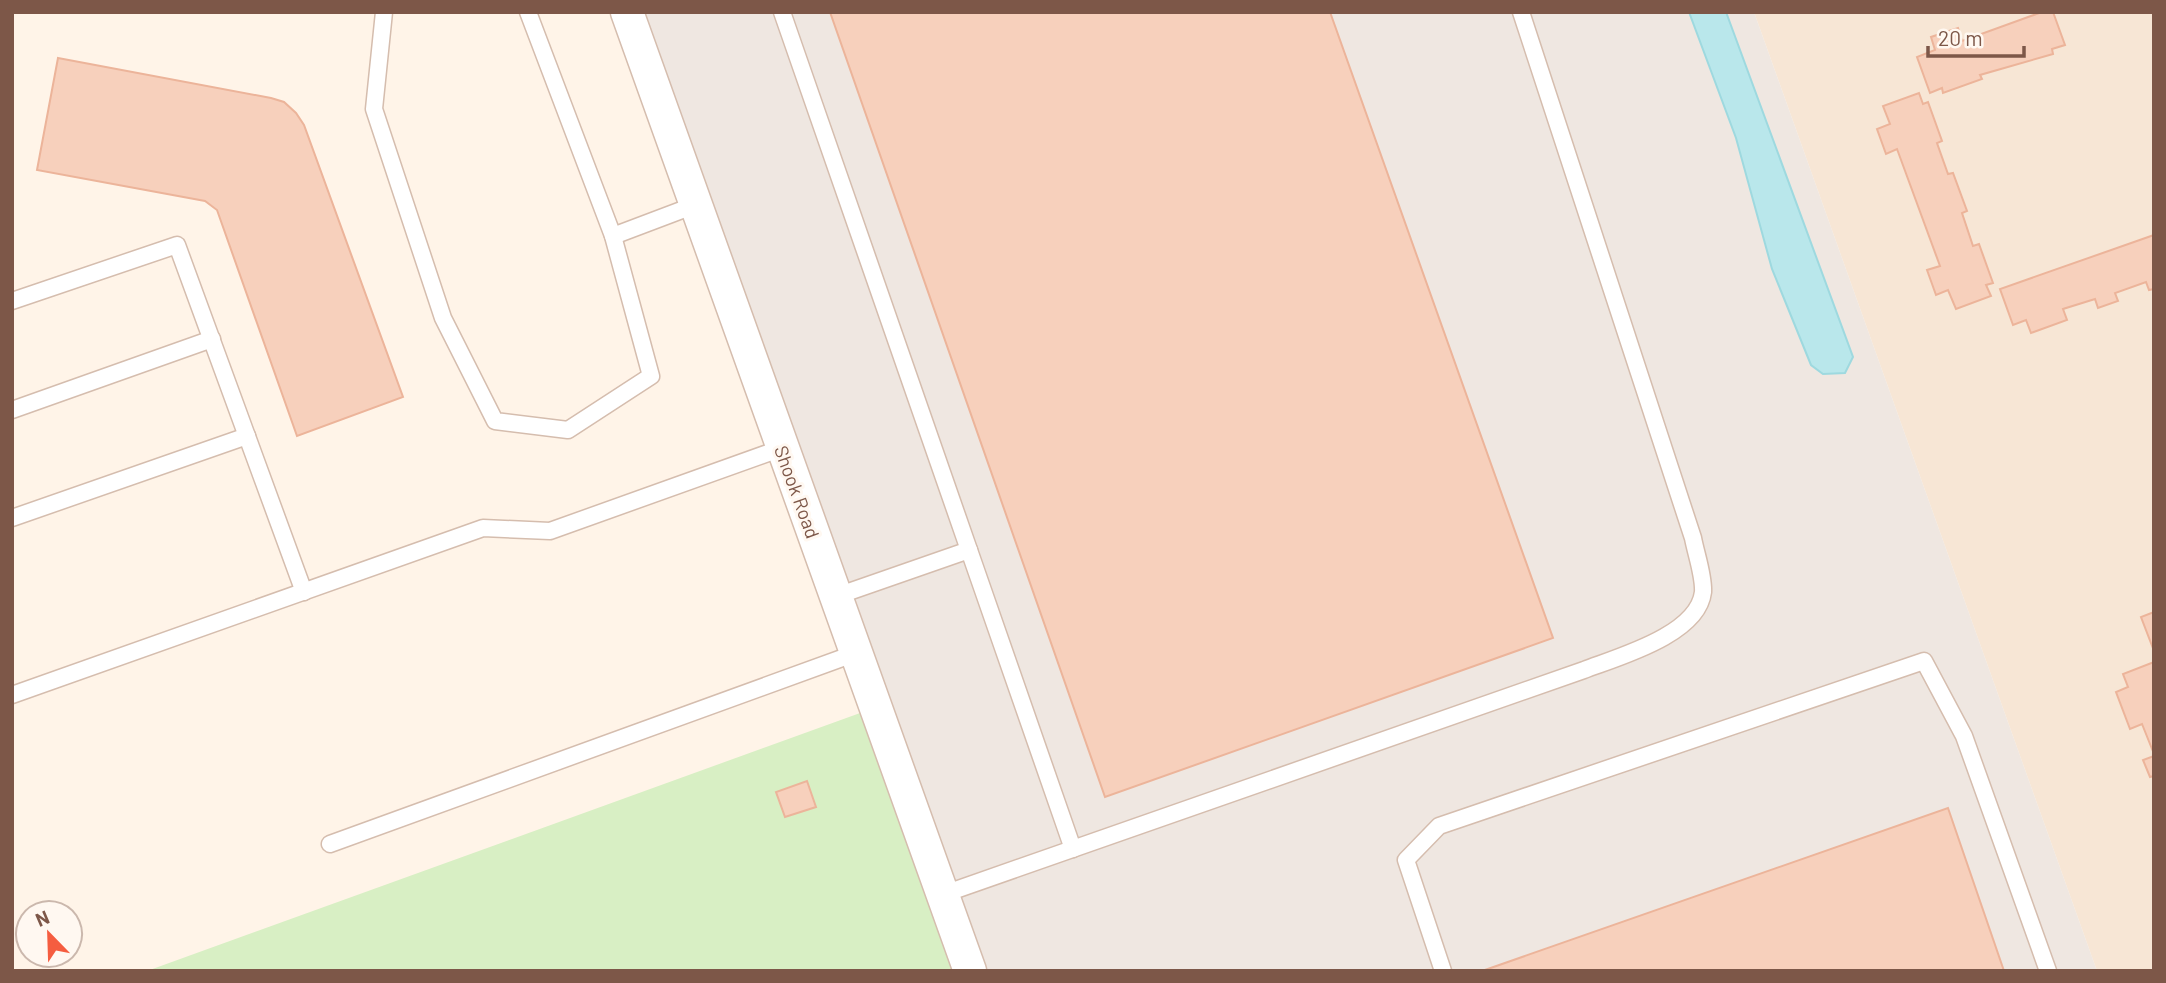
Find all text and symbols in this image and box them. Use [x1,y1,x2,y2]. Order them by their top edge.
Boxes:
scale bar [1928,14,2024,58]
text: 20 m [1938,25,1983,50]
street label: Shook Road [770,442,825,541]
north arrow [14,899,84,969]
text: N [32,905,52,931]

